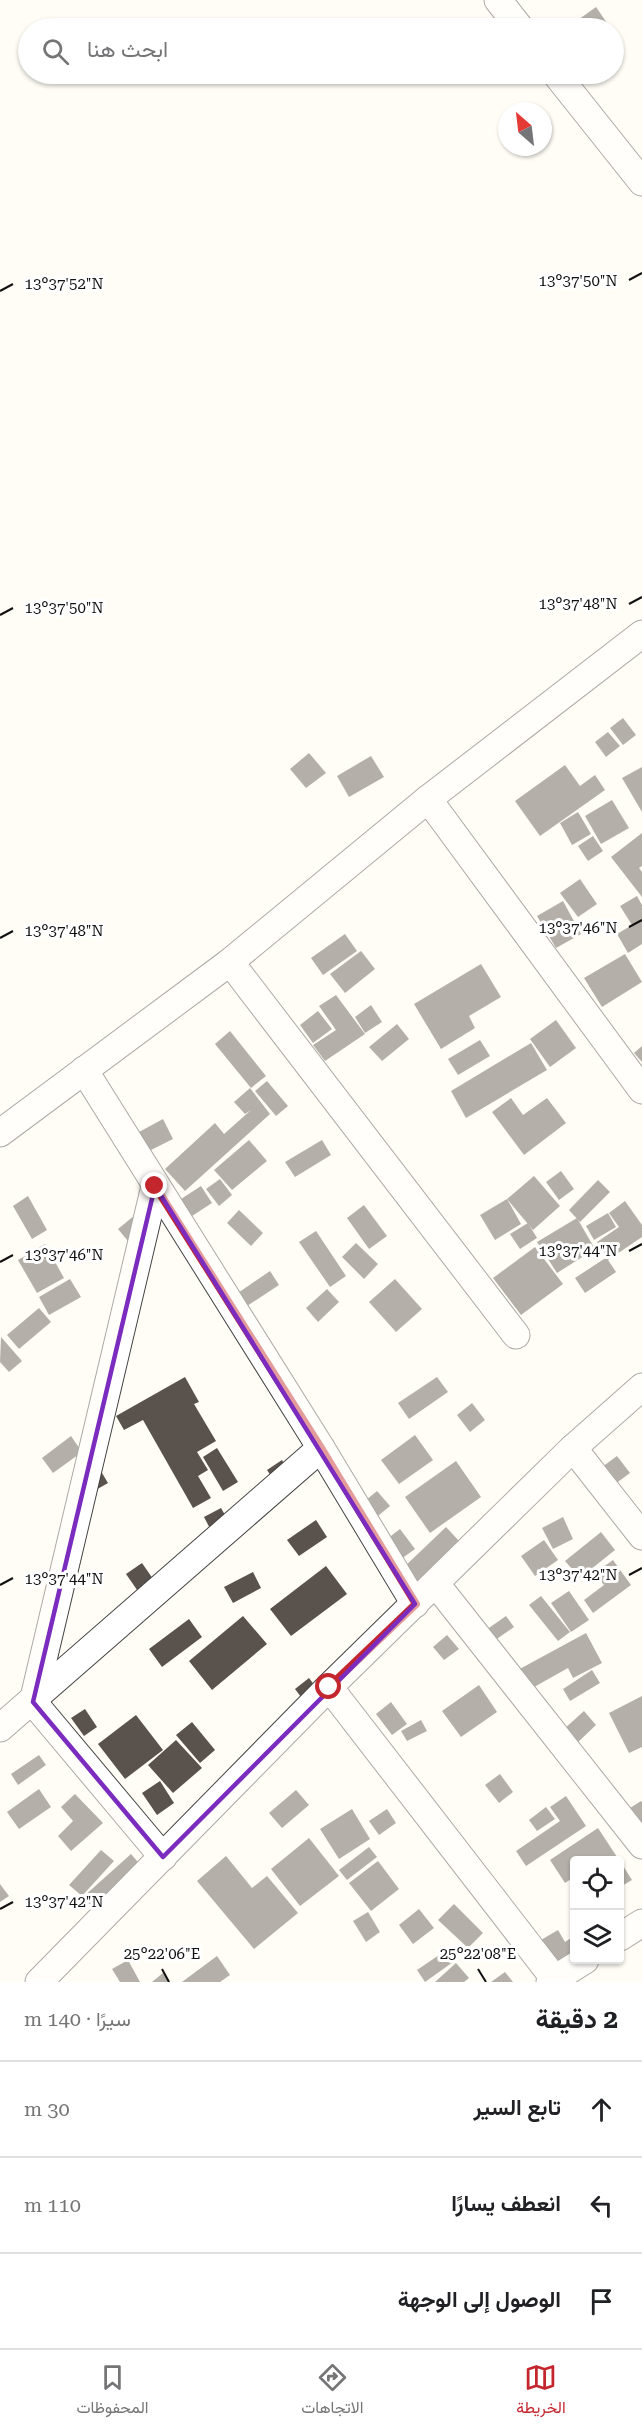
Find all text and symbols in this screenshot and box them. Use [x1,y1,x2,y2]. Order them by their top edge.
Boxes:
search box [18,18,624,84]
icon: search [39,35,72,68]
text: ابحث هنا [87,37,168,62]
north arrow [498,102,552,156]
text: 13°37'50"N [538,272,618,290]
text: 13°37'52"N [24,275,104,293]
text: 13°37'48"N [538,595,618,613]
text: 13°37'50"N [24,599,104,617]
text: 13°37'46"N [538,919,618,937]
text: 13°37'48"N [24,922,104,940]
route end [141,1172,167,1198]
text: 13°37'44"N [538,1242,618,1260]
text: 13°37'46"N [24,1246,104,1264]
text: 13°37'42"N [538,1566,618,1584]
text: 13°37'44"N [24,1570,104,1588]
route start [315,1673,341,1699]
map controls [570,1856,624,1964]
button: locate [570,1856,624,1910]
text: 13°37'42"N [24,1893,104,1911]
button: layers [570,1910,624,1964]
text: 25°22'06"E [124,1945,200,1963]
text: 25°22'08"E [440,1945,516,1963]
text: 2 دقيقة [536,2004,618,2034]
text: سيرًا · 140 m [24,2007,131,2031]
icon: ahead [585,2093,618,2126]
text: تابع السير [473,2095,561,2120]
text: 30 m [24,2097,70,2121]
icon: left [585,2189,618,2222]
text: انعطف يسارًا [451,2191,561,2216]
text: 110 m [24,2193,81,2217]
icon: arrive [585,2285,618,2318]
text: الوصول إلى الوجهة [398,2287,561,2312]
tab: المحفوظات [76,2361,149,2422]
tab: الاتجاهات [301,2361,363,2422]
tab: الخريطة [516,2361,566,2422]

